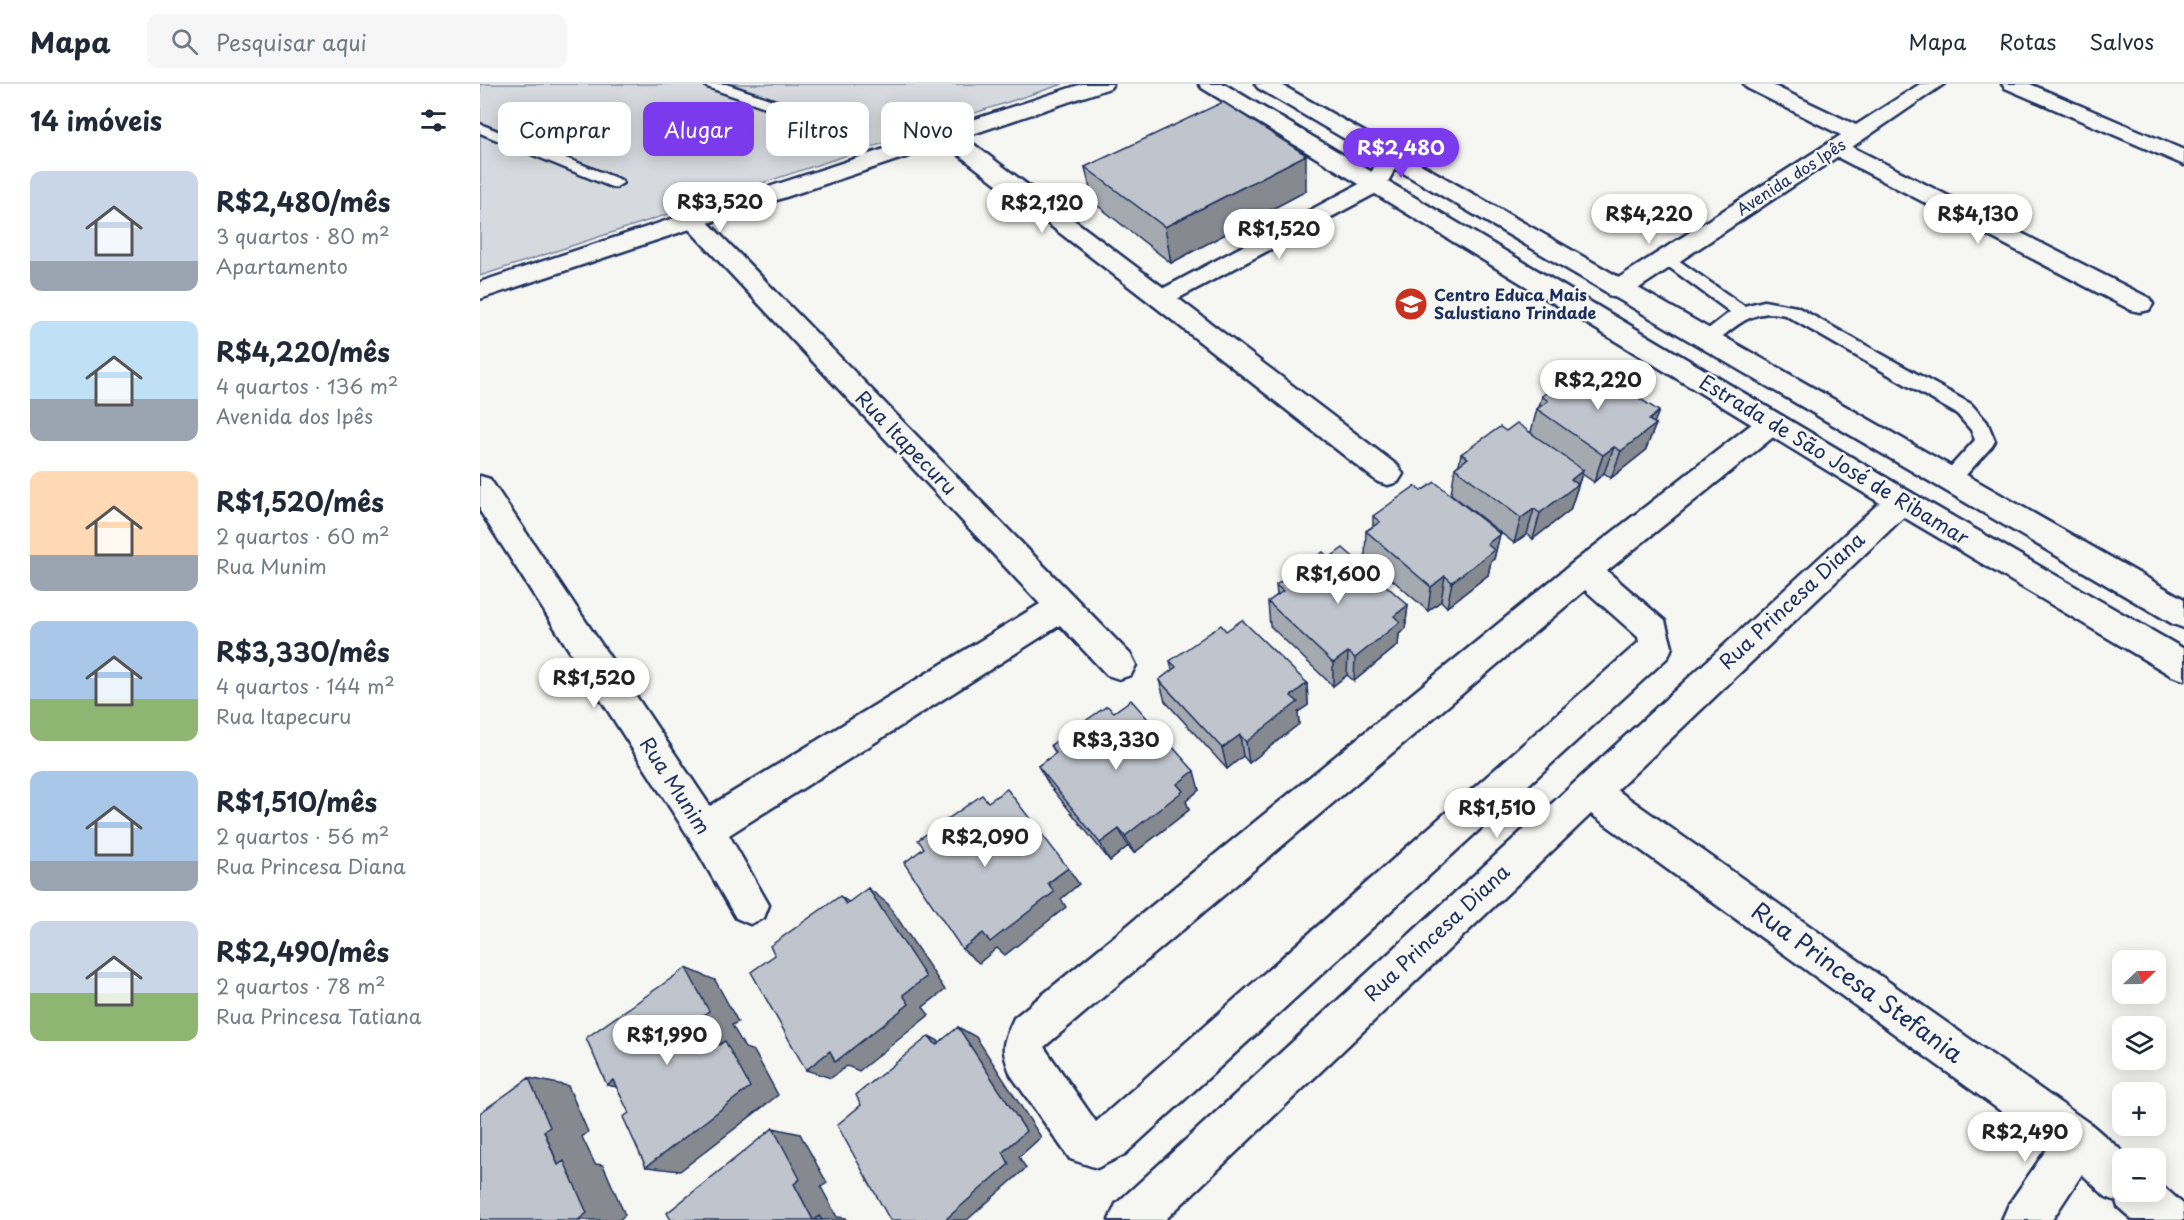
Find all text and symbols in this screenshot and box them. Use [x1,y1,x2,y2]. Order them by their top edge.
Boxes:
search box [147,14,567,68]
text: Mapa [30,20,111,63]
icon: search [168,25,201,58]
text: Pesquisar aqui [216,25,367,58]
text: Mapa [1909,25,1966,57]
text: Rotas [1999,25,2056,57]
text: Salvos [2089,25,2154,57]
text: 14 imóveis [30,101,162,140]
chip: Comprar [498,102,631,156]
chip: Alugar [643,102,754,156]
chip: Filtros [766,102,869,156]
chip: Novo [881,102,974,156]
icon: filters [417,104,450,137]
pin: R$2,480 [1346,128,1456,179]
text: R$2,480 [1357,132,1445,162]
street label: Avenida dos Ipês [1731,132,1850,220]
text: R$2,480/mês [216,182,391,221]
pin: R$3,520 [665,182,775,233]
pin: R$2,120 [987,183,1097,234]
text: R$3,520 [677,186,763,216]
text: R$2,120 [1001,187,1083,217]
pin: R$4,220 [1594,194,1704,245]
pin: R$4,130 [1923,194,2033,245]
icon: home [78,195,150,267]
text: R$4,220 [1605,198,1693,228]
text: R$4,130 [1937,198,2019,228]
pin: R$1,520 [1224,209,1334,260]
text: R$1,520 [1238,213,1320,243]
text: 3 quartos · 80 m² [216,221,390,251]
text: Apartamento [216,251,348,281]
place label: Centro Educa Mais Salustiano Trindade [1434,282,1597,324]
school or university icon: Centro Educa Mais Salustiano Trindade [1393,286,1429,322]
text: R$4,220/mês [216,332,390,371]
icon: home [78,345,150,417]
pin: R$2,220 [1543,360,1653,411]
text: R$2,220 [1554,364,1642,394]
street label: Estrada de São José de Ribamar [1694,366,1975,552]
text: 4 quartos · 136 m² [216,371,398,401]
street label: Rua Itapecuru [849,383,964,501]
text: Avenida dos Ipês [216,401,373,431]
text: R$1,520/mês [216,482,384,521]
icon: home [78,495,150,567]
text: 2 quartos · 60 m² [216,521,390,551]
street label: Rua Princesa Diana [1712,524,1871,676]
text: Rua Munim [216,551,327,581]
pin: R$1,600 [1283,554,1393,605]
text: R$1,600 [1296,558,1381,588]
text: R$3,330/mês [216,632,390,671]
icon: home [78,645,150,717]
pin: R$1,520 [539,658,649,709]
text: R$1,520 [553,662,635,692]
text: 4 quartos · 144 m² [216,671,395,701]
text: Rua Itapecuru [216,701,351,731]
pin: R$3,330 [1061,720,1171,771]
text: R$3,330 [1072,724,1160,754]
street label: Rua Munim [633,731,719,840]
text: R$1,510/mês [216,782,377,821]
pin: R$1,510 [1442,788,1552,839]
text: R$1,510 [1458,792,1536,822]
icon: home [78,795,150,867]
pin: R$2,090 [930,817,1040,868]
text: 2 quartos · 56 m² [216,821,389,851]
text: R$2,090 [941,821,1029,851]
text: Rua Princesa Diana [216,851,406,881]
street label: Rua Princesa Diana [1357,856,1516,1008]
street label: Rua Princesa Stefania [1745,892,1972,1071]
text: R$2,490/mês [216,932,389,971]
icon: home [78,945,150,1017]
north arrow [2112,950,2166,1004]
map controls [2112,950,2166,1202]
text: 2 quartos · 78 m² [216,971,386,1001]
text: Rua Princesa Tatiana [216,1001,421,1031]
pin: R$1,990 [612,1015,722,1066]
button: layers [2112,1016,2166,1070]
text: R$1,990 [627,1019,707,1049]
button: + [2112,1082,2166,1136]
pin: R$2,490 [1970,1112,2080,1163]
text: R$2,490 [1982,1116,2068,1146]
button: − [2112,1148,2166,1202]

